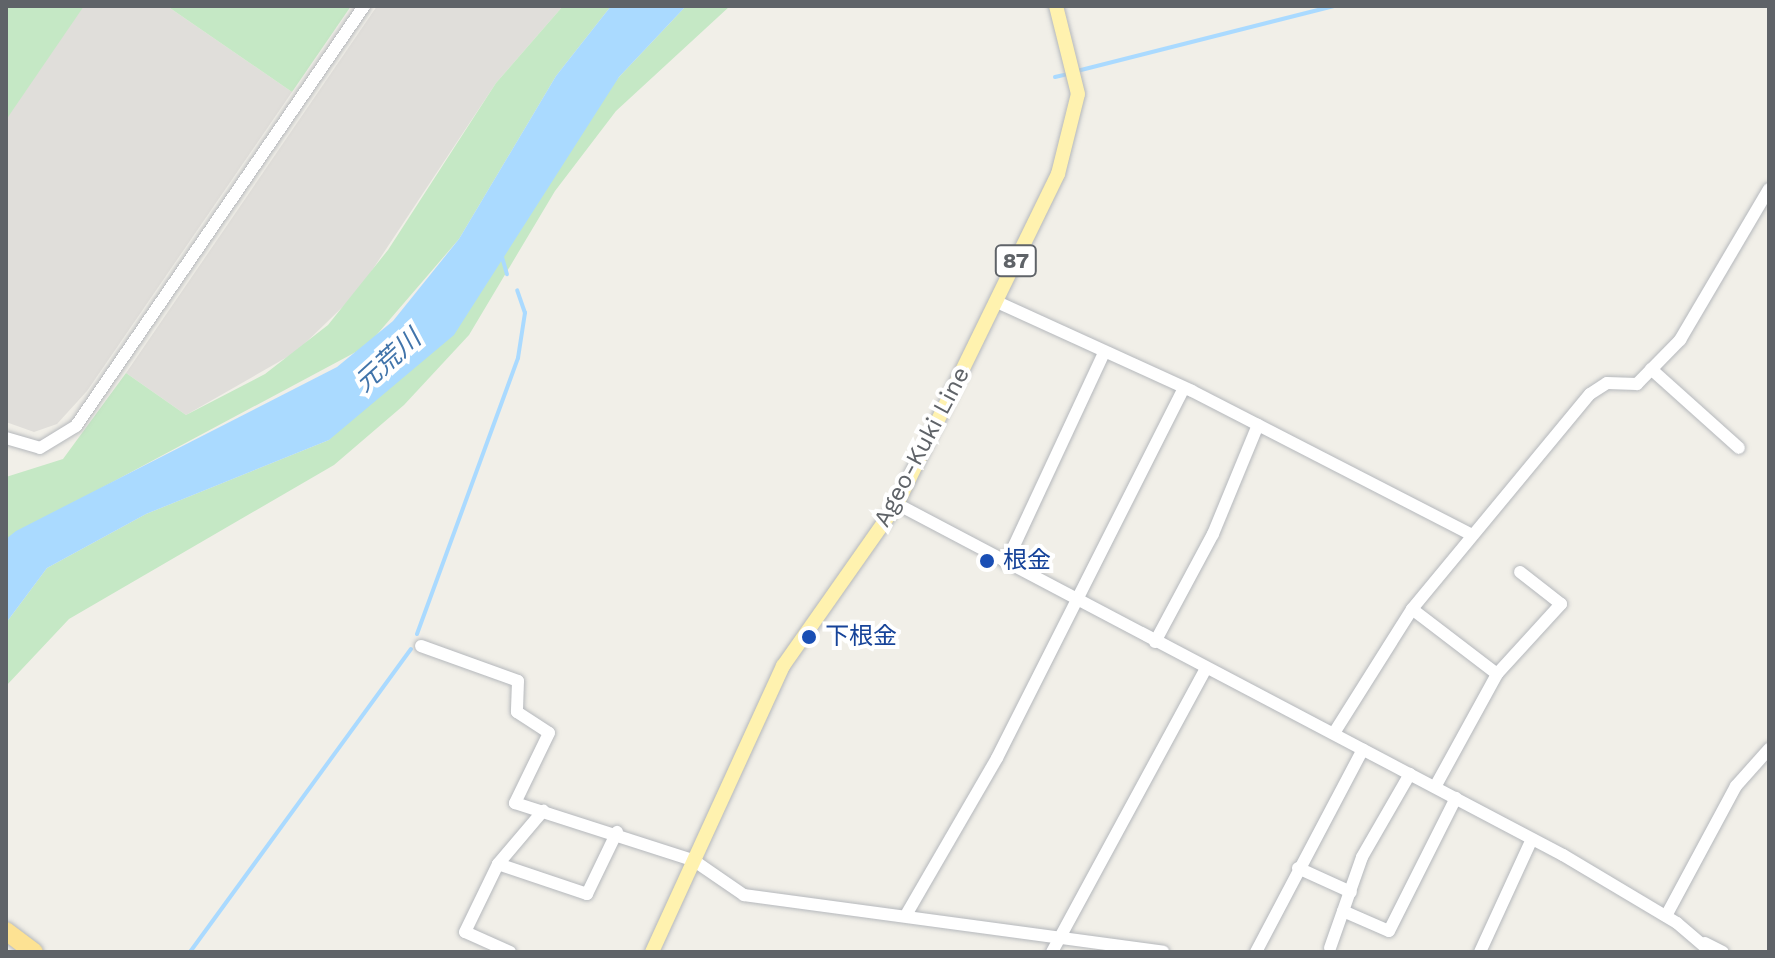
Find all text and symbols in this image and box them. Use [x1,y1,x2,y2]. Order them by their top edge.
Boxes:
road number: 87 [994,243,1038,279]
water label: 元荒川 [349,323,427,399]
street label: Ageo-Kuki Line [868,362,976,532]
place label: 根金 [1003,547,1051,575]
marker: 根金 [978,552,996,570]
place label: 下根金 [825,623,897,651]
marker: 下根金 [800,628,818,646]

